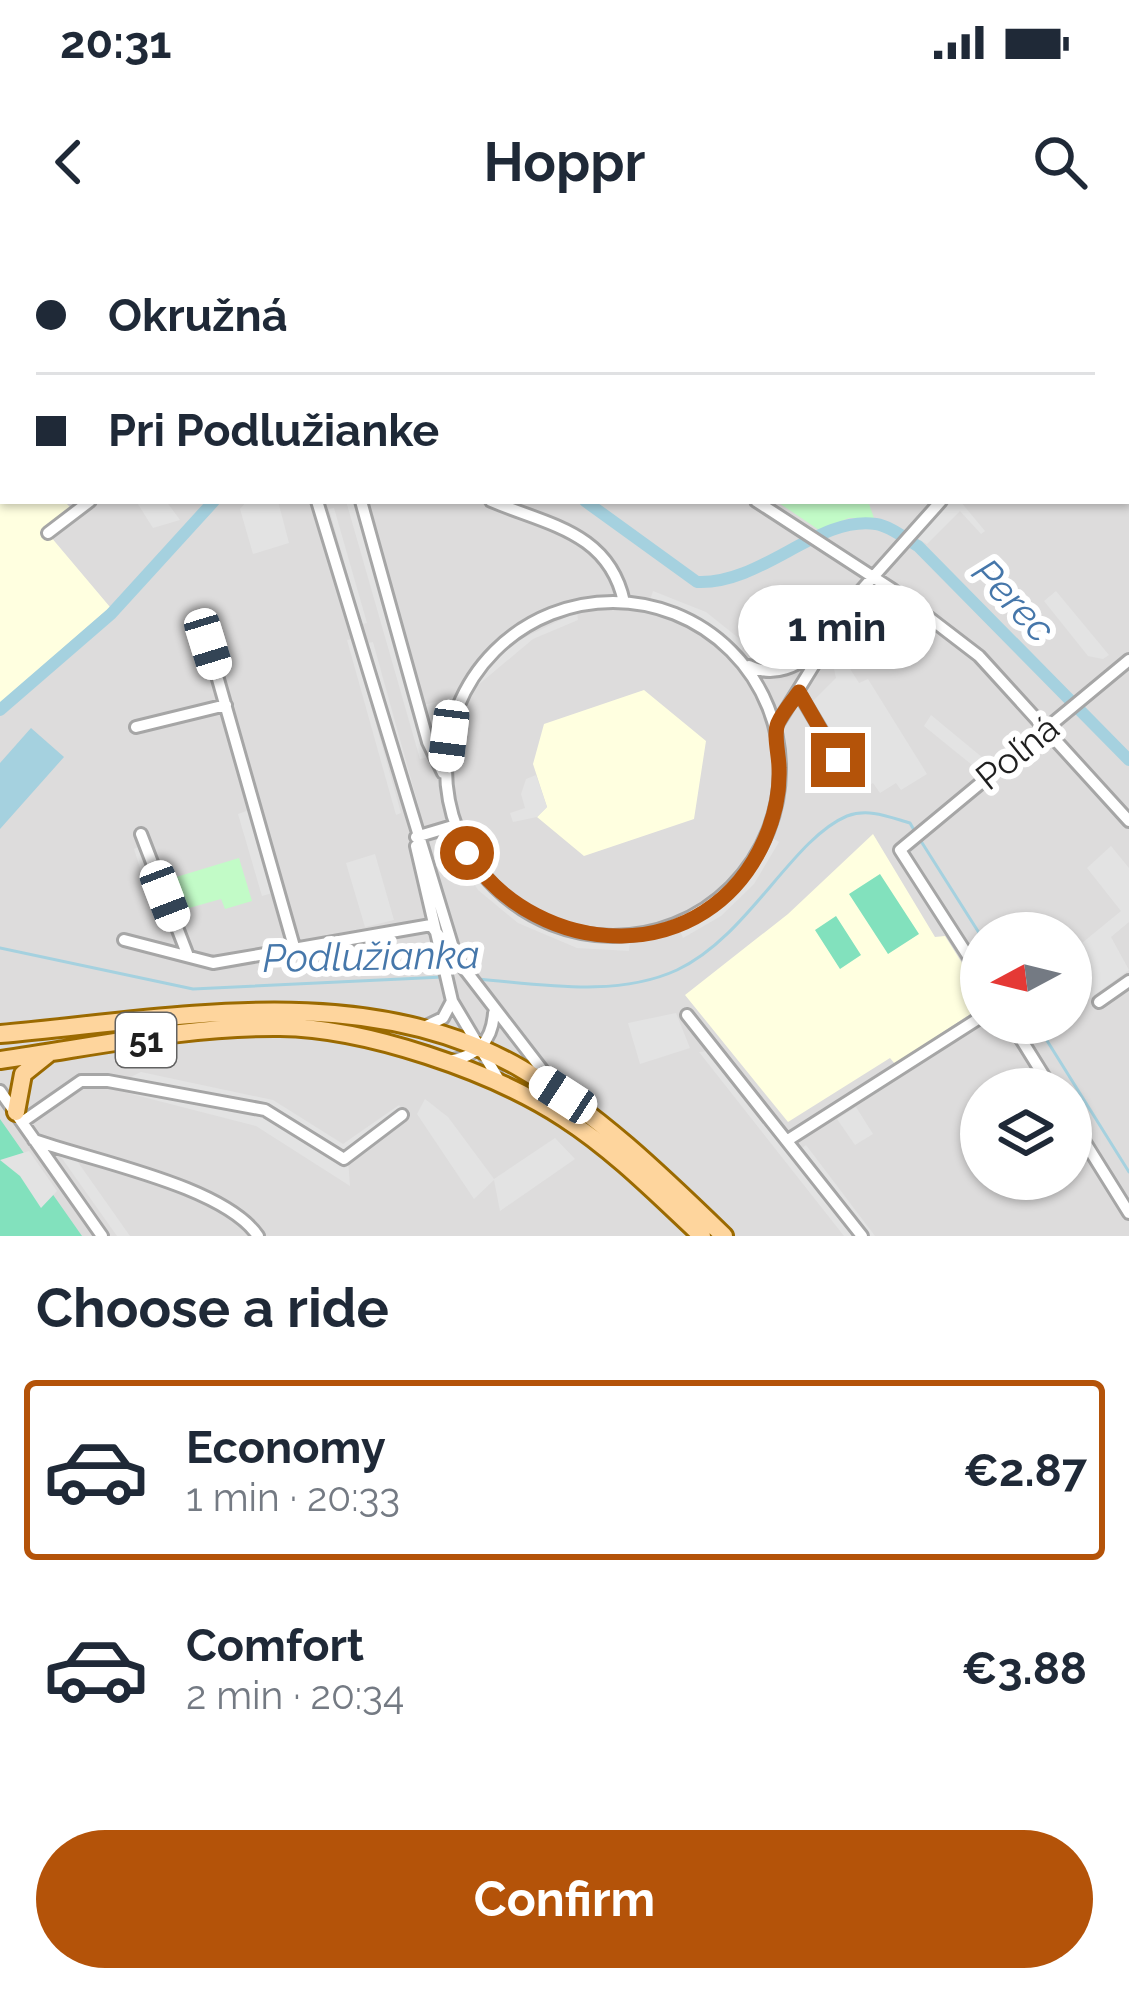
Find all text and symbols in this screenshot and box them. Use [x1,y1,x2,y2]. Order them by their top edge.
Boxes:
text: 20:31 [60,16,171,69]
icon: back [36,129,102,195]
icon: search [1027,129,1093,195]
text: Hoppr [484,130,645,194]
text: Okružná [108,289,288,342]
text: Pri Podlužianke [108,404,439,457]
water label: Perec [963,549,1065,651]
callout: 1 min [739,586,937,670]
car [180,604,236,684]
text: 1 min [788,604,886,650]
car [427,698,471,774]
street label: Poľná [967,706,1067,798]
route end [811,733,865,787]
route start [440,826,494,880]
car [135,856,195,936]
north arrow [960,912,1092,1044]
map controls [960,912,1092,1200]
water label: Podlužianka [262,931,480,981]
road number: 51 [116,1013,176,1067]
car [523,1060,603,1130]
button: layers [960,1068,1092,1200]
text: Choose a ride [36,1276,389,1340]
icon: car [42,1416,150,1524]
text: Economy [186,1421,386,1474]
text: €2.87 [963,1444,1087,1497]
text: 1 min · 20:33 [186,1474,400,1520]
icon: car [42,1614,150,1722]
text: Comfort [186,1619,364,1672]
text: €3.88 [961,1642,1087,1695]
text: 2 min · 20:34 [186,1672,404,1718]
button: Confirm [36,1830,1093,1968]

